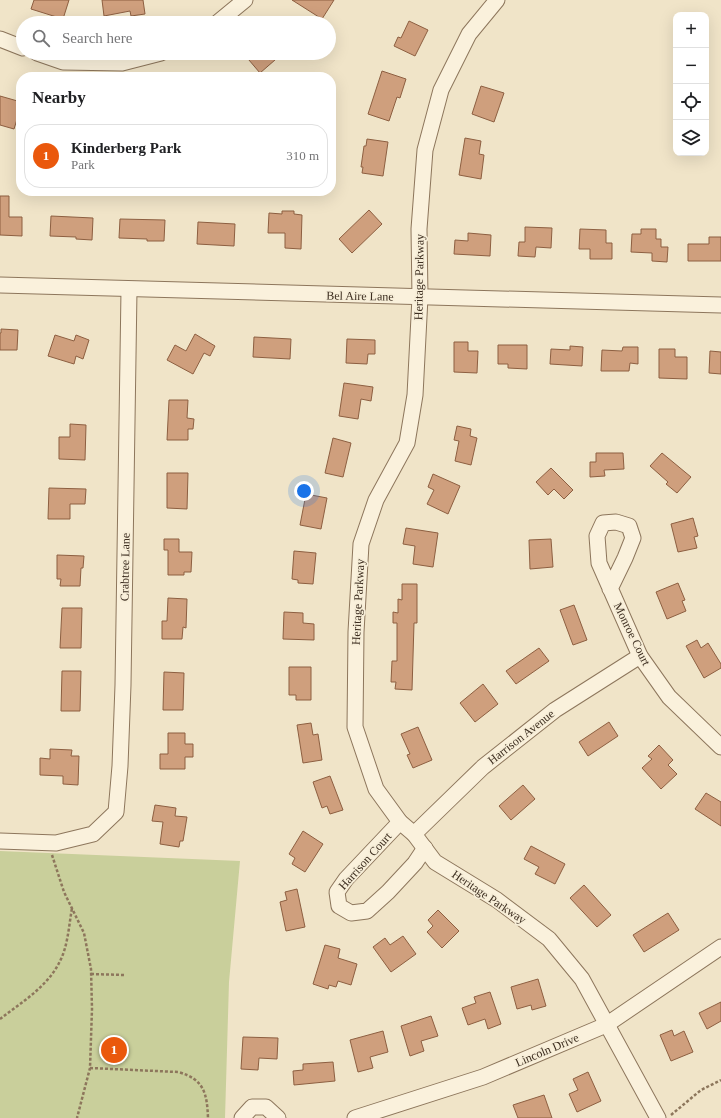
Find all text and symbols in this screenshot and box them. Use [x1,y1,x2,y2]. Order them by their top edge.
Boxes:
map controls [673,12,709,156]
button: + [673,12,709,48]
search box [16,16,336,60]
icon: search [30,27,52,49]
text: Search here [62,30,132,46]
button: − [673,48,709,84]
button: locate [673,84,709,120]
text: Nearby [32,88,86,107]
button: layers [673,120,709,156]
text: Kinderberg Park [71,140,181,156]
text: 1 [43,148,49,163]
text: 310 m [286,148,319,163]
text: Park [71,157,95,172]
street label: Heritage Parkway [411,234,427,320]
street label: Bel Aire Lane [326,288,394,304]
your location [294,481,314,501]
street label: Crabtree Lane [117,533,133,601]
street label: Heritage Parkway [349,559,367,645]
street label: Monroe Court [611,600,654,668]
street label: Harrison Avenue [485,707,557,767]
street label: Harrison Court [336,829,395,893]
street label: Heritage Parkway [449,867,529,927]
street label: Lincoln Drive [513,1030,581,1070]
pin: 1 [101,1035,127,1065]

